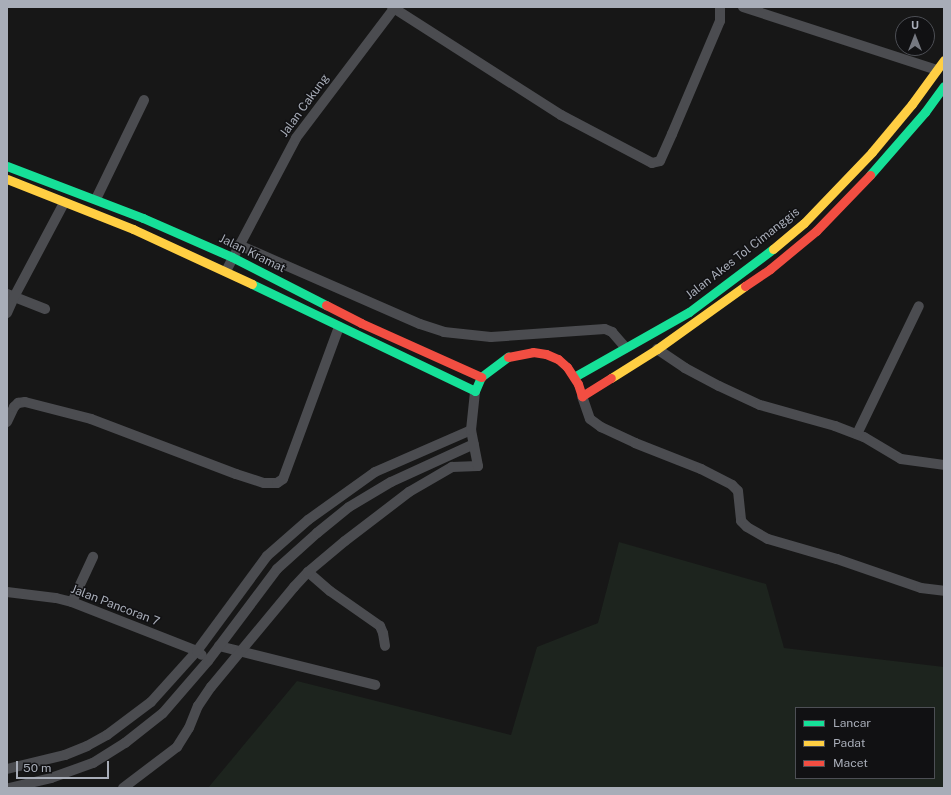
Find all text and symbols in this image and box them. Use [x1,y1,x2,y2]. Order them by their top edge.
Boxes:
north arrow [895,16,935,56]
text: U [911,19,919,31]
street label: Jalan Cakung [277,72,333,140]
street label: Jalan Akes Tol Cimanggis [683,205,803,303]
street label: Jalan Kramat [216,232,288,276]
street label: Jalan Pancoran 7 [69,582,161,630]
legend [795,707,935,779]
text: Lancar [833,716,871,730]
text: Padat [833,736,865,750]
scale bar [18,753,111,779]
text: Macet [833,756,868,770]
text: 50 m [23,761,51,775]

